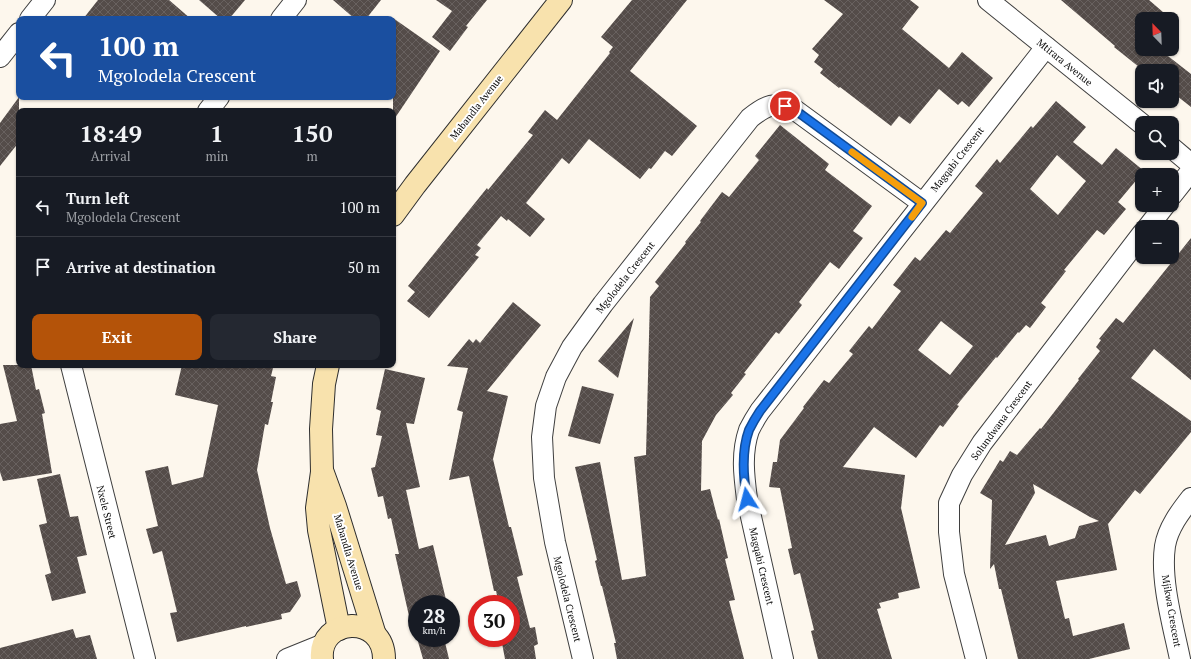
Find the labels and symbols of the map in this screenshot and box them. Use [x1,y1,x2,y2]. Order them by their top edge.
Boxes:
north arrow [1135,12,1179,56]
street label: Mtirara Avenue [1034,36,1095,89]
street label: Mabandla Avenue [447,72,506,142]
pin [768,89,802,123]
street label: Magqabi Crescent [928,124,987,195]
street label: Mgolodela Crescent [593,238,658,316]
street label: Solundwana Crescent [968,378,1035,463]
position arrow [726,478,768,520]
street label: Nxele Street [94,484,119,540]
street label: Mabandla Avenue [331,513,366,592]
street label: Magqabi Crescent [746,526,777,606]
street label: Mgolodela Crescent [551,555,585,644]
street label: Mjikwa Crescent [1159,574,1184,649]
speed limit sign: 30 [468,595,520,647]

